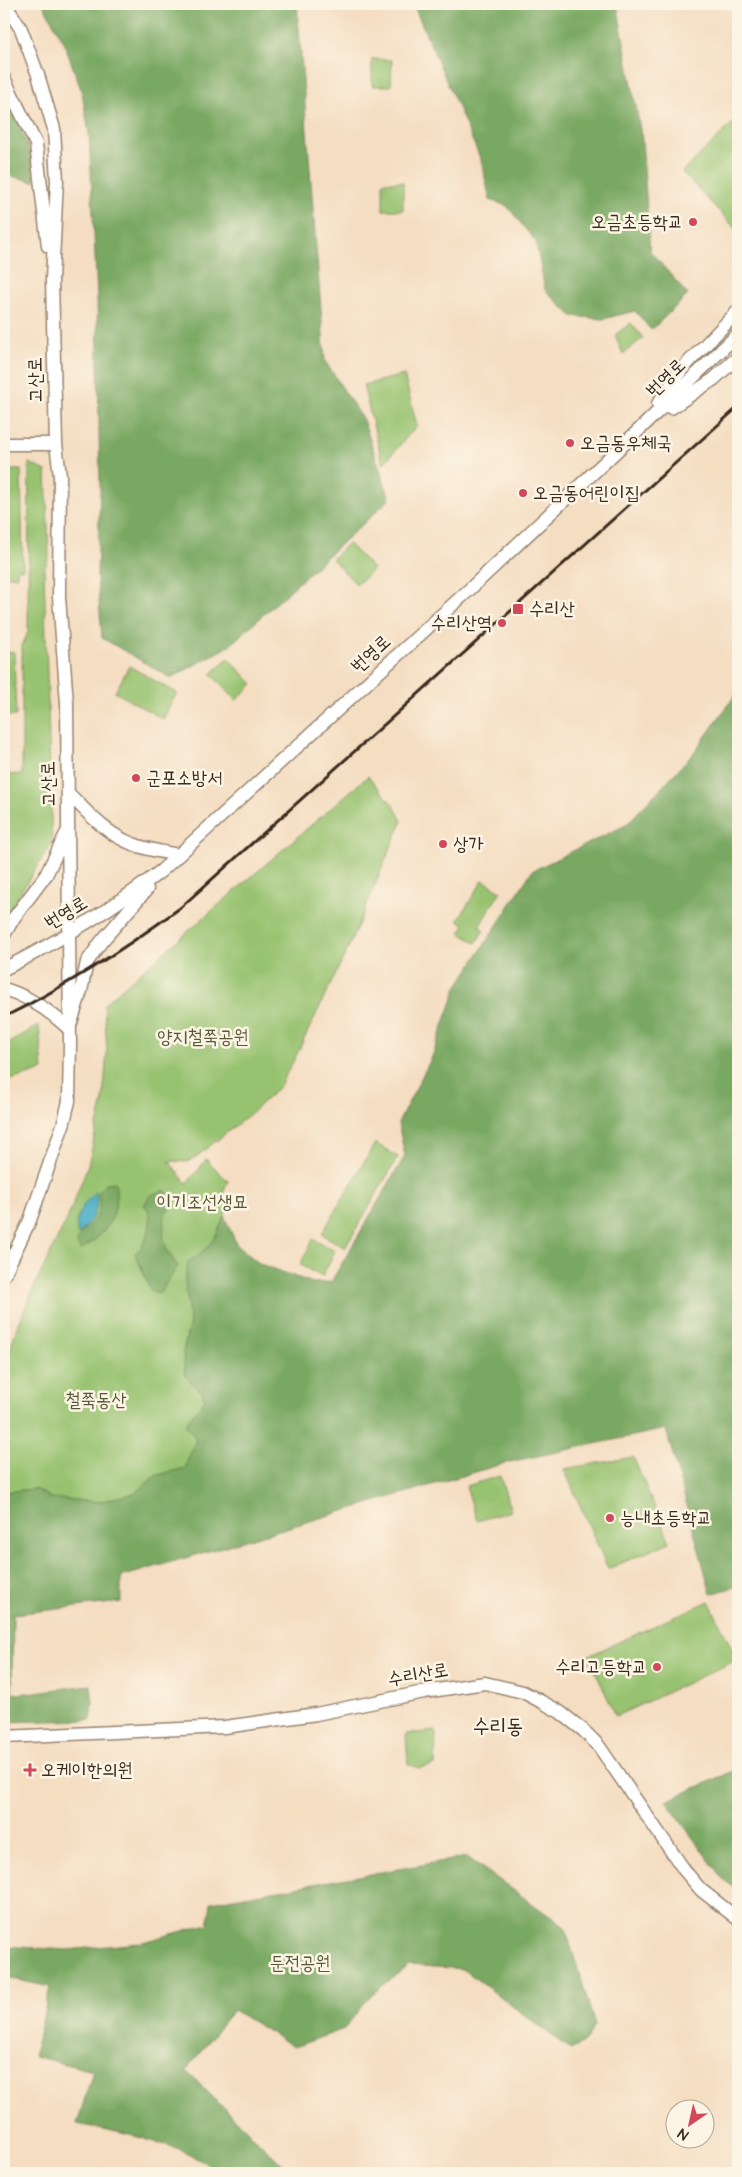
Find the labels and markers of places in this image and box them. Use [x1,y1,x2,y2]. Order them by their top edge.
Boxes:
place label: 오금초등학교 [591,209,683,236]
marker: 오금초등학교 [687,216,699,228]
place label: 오금동우체국 [580,430,672,457]
marker: 오금동우체국 [564,437,576,449]
place label: 오금동어린이집 [533,480,640,507]
marker: 오금동어린이집 [517,487,529,499]
place label: 수리산 [529,596,575,623]
marker: 수리산 [511,602,525,616]
place label: 수리산역 [431,610,492,637]
marker: 수리산역 [496,617,508,629]
place label: 군포소방서 [146,765,222,792]
marker: 군포소방서 [130,772,142,784]
place label: 상가 [453,831,484,858]
marker: 상가 [437,838,449,850]
place label: 능내초등학교 [620,1505,712,1532]
marker: 능내초등학교 [604,1512,616,1524]
place label: 수리고등학교 [555,1654,647,1681]
marker: 수리고등학교 [651,1661,663,1673]
place label: 오케이한의원 [41,1757,133,1784]
marker: 오케이한의원 [23,1763,37,1777]

